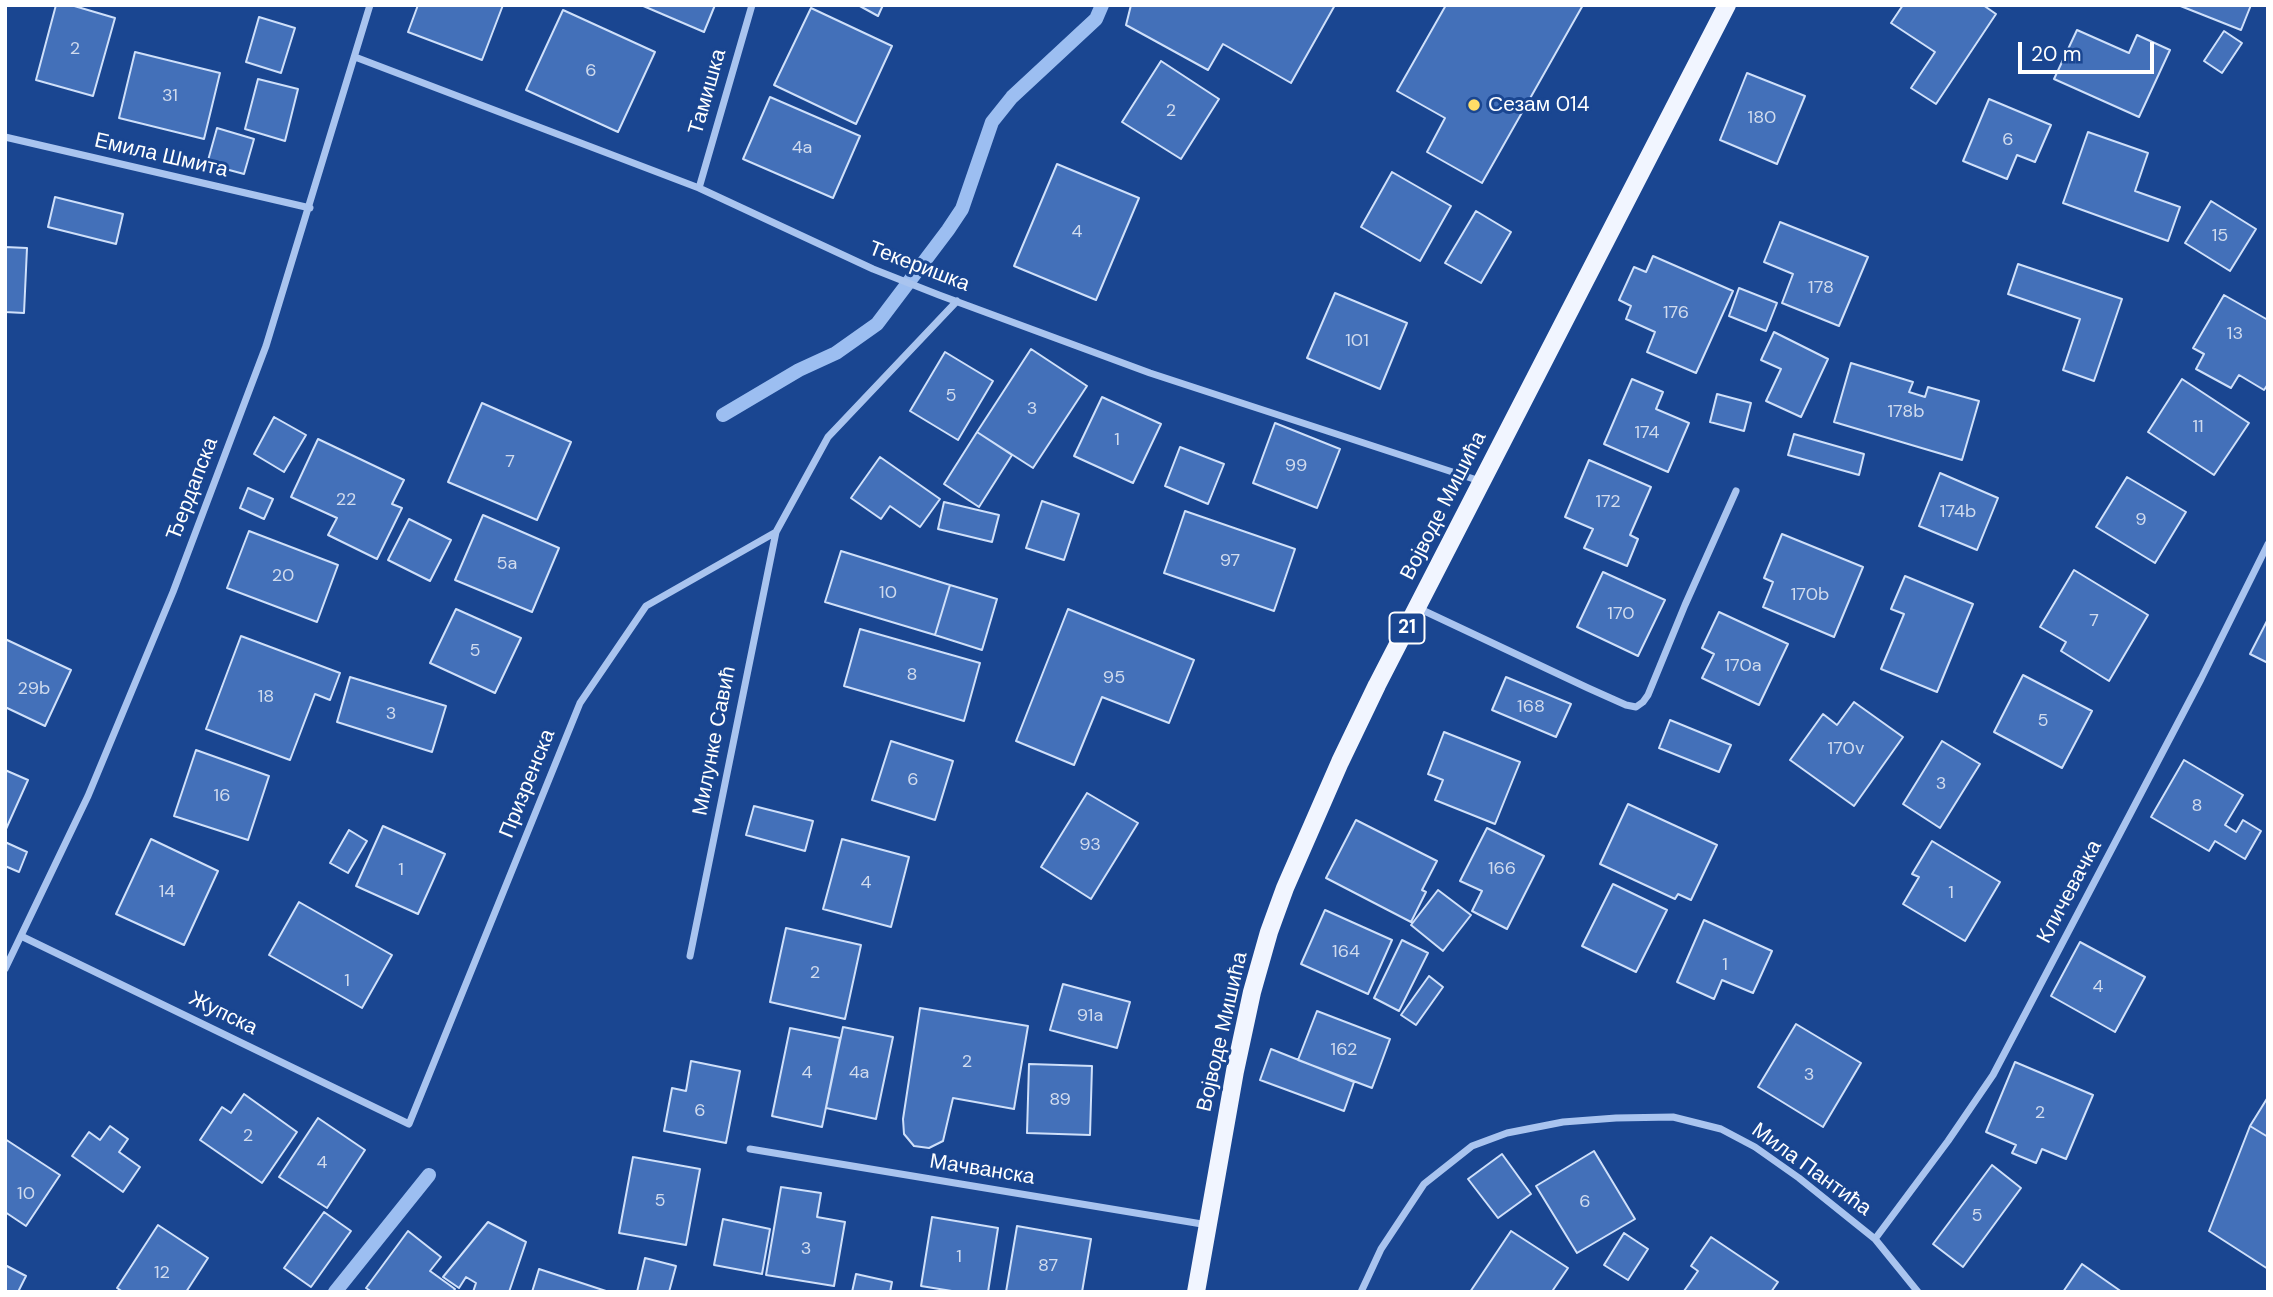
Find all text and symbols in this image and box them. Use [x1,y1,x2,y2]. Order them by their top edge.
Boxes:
scale bar [2021,28,2158,72]
house number: 2 [70,38,80,60]
text: 20 m [2031,40,2082,68]
street label: Тамишка [684,46,732,138]
house number: 6 [585,60,597,82]
house number: 31 [162,85,178,107]
place label: Сезам 014 [1488,92,1589,118]
marker: Сезам 014 [1466,97,1482,113]
house number: 2 [1166,100,1176,122]
house number: 180 [1748,107,1776,129]
street label: Емила Шмита [92,128,230,184]
house number: 6 [2002,129,2014,151]
house number: 4a [792,137,812,159]
house number: 4 [1072,221,1082,243]
house number: 15 [2212,225,2228,247]
street label: Текеришка [865,236,973,298]
house number: 178 [1808,277,1834,299]
house number: 176 [1663,302,1689,324]
house number: 13 [2227,323,2243,345]
house number: 101 [1345,330,1369,352]
house number: 5 [946,385,956,407]
house number: 3 [1027,398,1037,420]
house number: 178b [1887,401,1925,423]
house number: 11 [2192,416,2204,438]
house number: 174 [1634,422,1660,444]
street label: Војводе Мишића [1396,428,1492,584]
house number: 1 [1114,429,1120,451]
street label: Ђердапска [162,434,224,544]
house number: 7 [505,451,515,473]
house number: 99 [1285,455,1307,477]
house number: 22 [336,489,356,511]
house number: 172 [1595,491,1621,513]
house number: 174b [1940,501,1976,523]
house number: 9 [2135,509,2147,531]
house number: 97 [1220,550,1240,572]
house number: 5a [497,553,517,575]
house number: 20 [272,565,294,587]
house number: 10 [879,582,897,604]
house number: 170b [1791,584,1829,606]
house number: 170 [1607,603,1635,625]
house number: 7 [2089,610,2099,632]
road number: 21 [1390,612,1424,643]
house number: 5 [470,640,480,662]
house number: 170a [1724,655,1762,677]
street label: Милунке Савић [688,664,742,818]
house number: 8 [907,664,917,686]
house number: 95 [1103,667,1125,689]
house number: 29b [18,678,50,700]
house number: 18 [258,686,274,708]
house number: 168 [1517,696,1545,718]
house number: 3 [386,703,396,725]
house number: 5 [2038,710,2048,732]
street label: Призренска [495,726,561,842]
house number: 170v [1828,738,1864,760]
house number: 6 [907,769,919,791]
house number: 3 [1936,773,1946,795]
house number: 16 [214,785,230,807]
house number: 8 [2192,795,2202,817]
house number: 93 [1079,834,1101,856]
street label: Кличевачка [2032,836,2108,948]
house number: 166 [1488,858,1516,880]
house number: 1 [398,859,404,881]
house number: 4 [861,872,871,894]
house number: 14 [159,881,175,903]
house number: 1 [1948,882,1954,904]
house number: 164 [1332,941,1360,963]
street label: Војводе Мишића [1192,950,1254,1114]
house number: 1 [1722,954,1728,976]
house number: 2 [810,962,820,984]
house number: 1 [344,970,350,992]
house number: 4 [2093,976,2103,998]
street label: Жупска [185,987,261,1041]
house number: 91a [1077,1005,1103,1027]
house number: 162 [1331,1039,1357,1061]
house number: 2 [962,1051,972,1073]
house number: 4 [802,1062,812,1084]
house number: 4a [849,1062,869,1084]
house number: 3 [1804,1064,1814,1086]
house number: 89 [1049,1089,1071,1111]
house number: 6 [694,1100,706,1122]
house number: 2 [2035,1102,2045,1124]
street label: Мила Пантића [1746,1118,1876,1222]
house number: 2 [243,1125,253,1147]
street label: Мачванска [928,1149,1036,1191]
house number: 4 [317,1152,327,1174]
house number: 10 [17,1183,35,1205]
house number: 5 [655,1190,665,1212]
house number: 6 [1579,1191,1591,1213]
house number: 5 [1972,1205,1982,1227]
house number: 3 [801,1238,811,1260]
house number: 1 [956,1246,962,1268]
house number: 87 [1038,1255,1058,1277]
house number: 12 [154,1262,170,1284]

